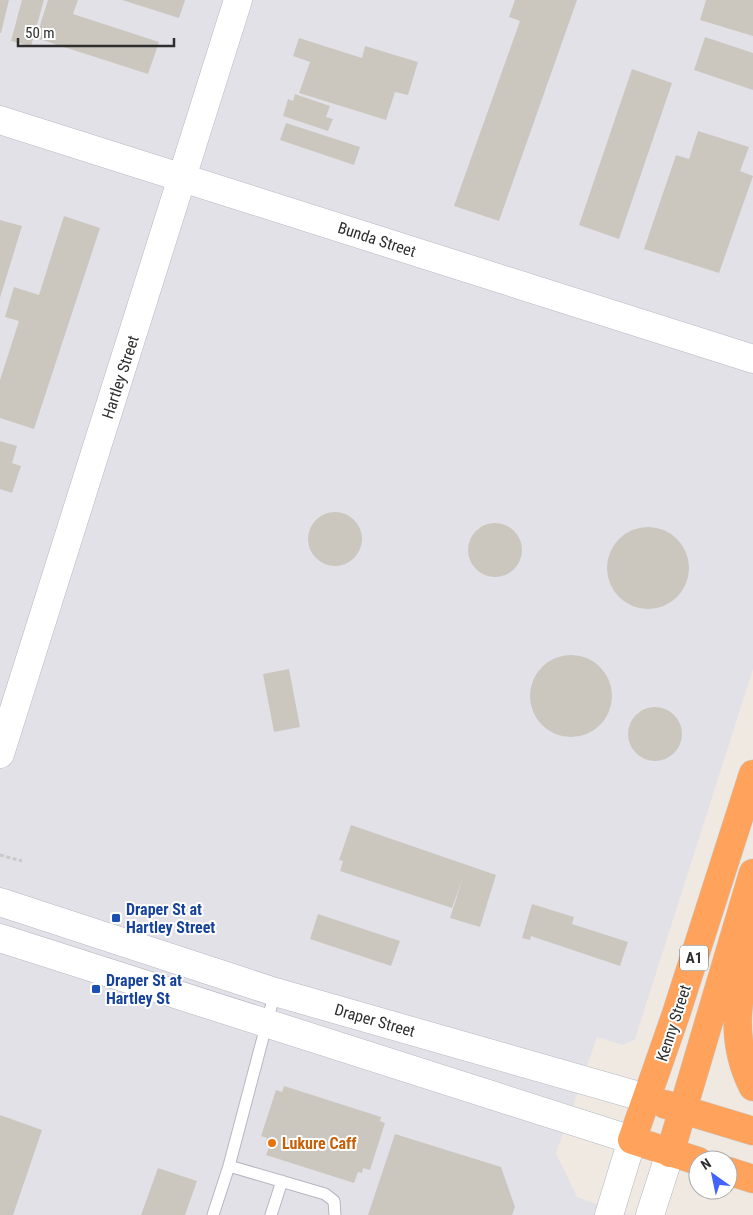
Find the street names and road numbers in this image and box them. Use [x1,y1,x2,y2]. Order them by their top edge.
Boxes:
street label: Bunda Street [335,218,419,261]
street label: Hartley Street [98,333,143,421]
road number: A1 [680,946,708,970]
street label: Kenny Street [652,982,695,1064]
street label: Draper Street [332,1000,418,1041]

